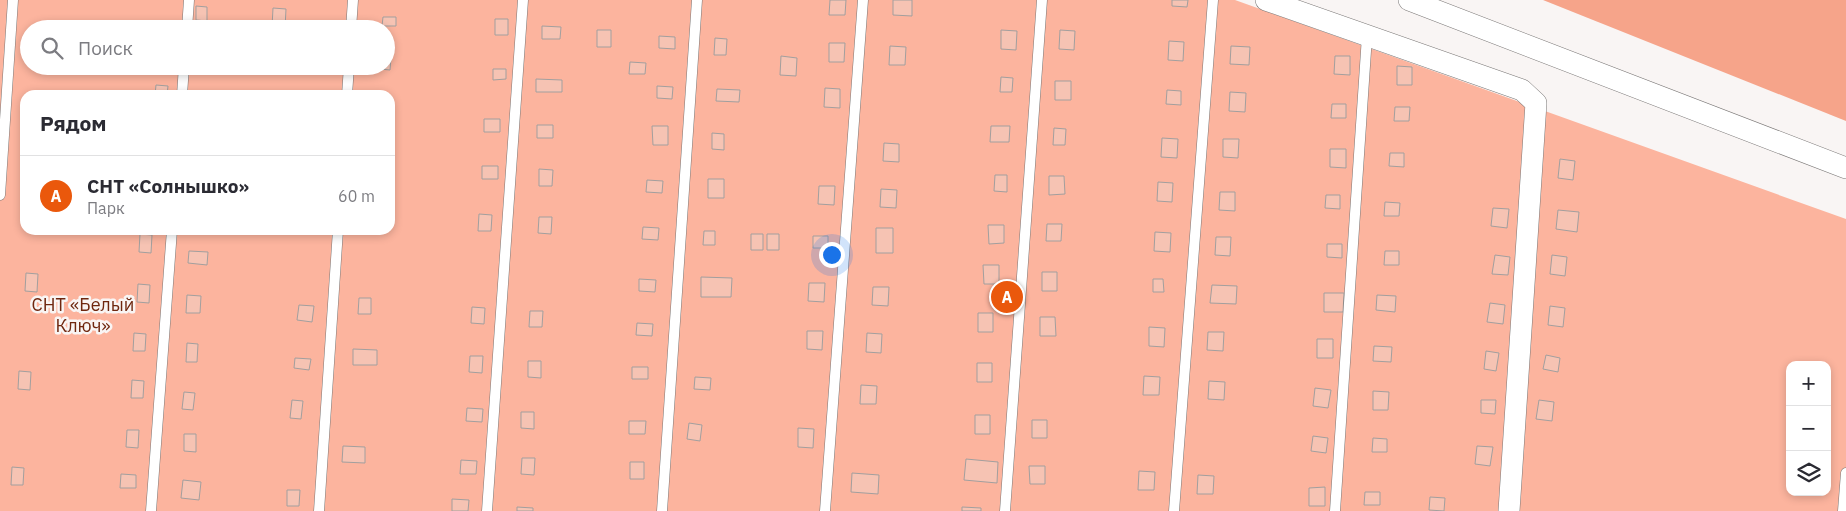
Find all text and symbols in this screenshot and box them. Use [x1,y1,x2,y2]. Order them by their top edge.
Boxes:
search box [20,20,395,75]
icon: search [38,34,66,62]
text: Поиск [78,36,133,60]
text: Рядом [40,109,107,137]
text: СНТ «Солнышко» [87,174,249,198]
text: A [51,186,61,206]
text: 60 m [338,186,375,206]
text: Парк [87,198,125,218]
your location [819,242,845,268]
pin: A [991,278,1023,316]
park label: СНТ «Белый Ключ» [32,293,134,337]
map controls [1786,361,1831,496]
button: + [1786,361,1831,406]
button: − [1786,406,1831,451]
button: layers [1786,451,1831,496]

